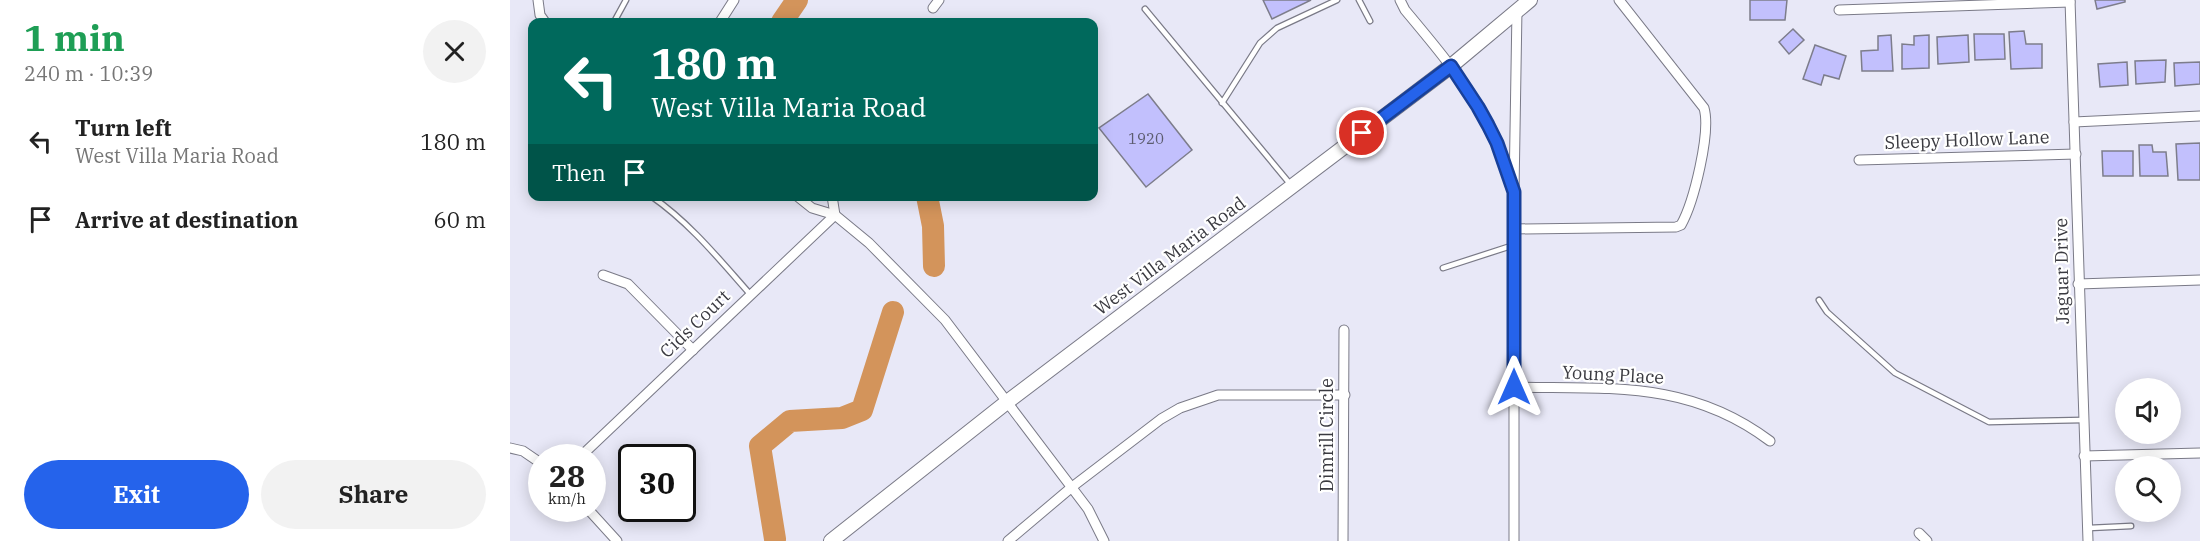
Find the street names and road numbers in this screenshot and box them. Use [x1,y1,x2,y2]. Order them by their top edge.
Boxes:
street label: Sleepy Hollow Lane [1884,125,2050,154]
street label: West Villa Maria Road [1089,191,1250,320]
street label: Jaguar Drive [2049,218,2074,324]
street label: Cids Court [655,285,734,363]
street label: Young Place [1561,360,1665,389]
street label: Dimrill Circle [1315,378,1338,492]

